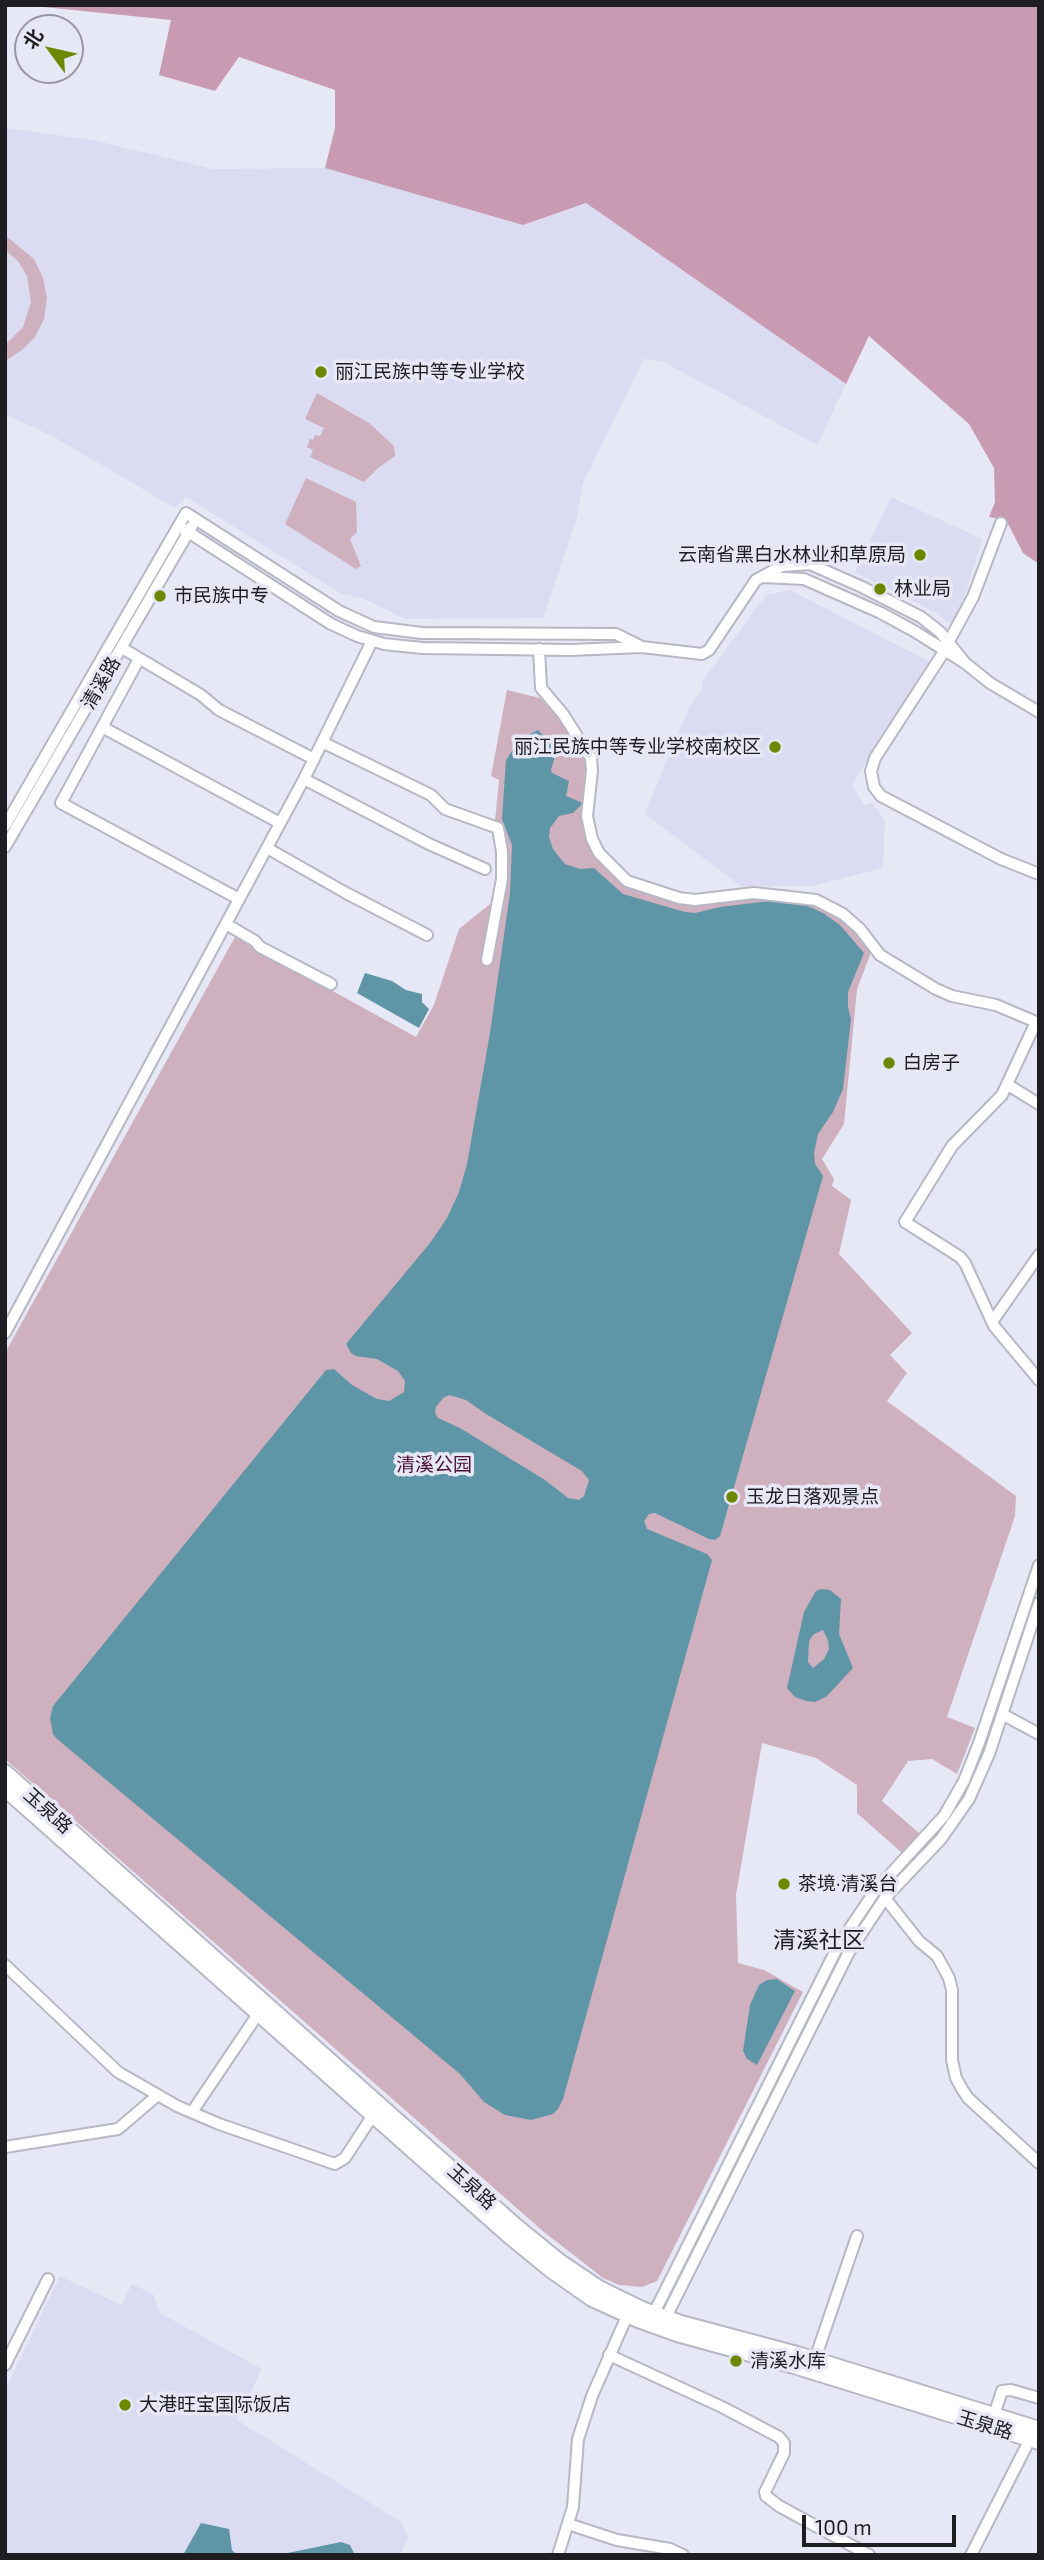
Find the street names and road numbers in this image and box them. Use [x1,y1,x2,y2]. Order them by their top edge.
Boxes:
street label: 清溪路 [77,653,125,713]
street label: 玉泉路 [19,1783,77,1839]
street label: 玉泉路 [443,2159,501,2215]
street label: 玉泉路 [954,2406,1016,2444]

